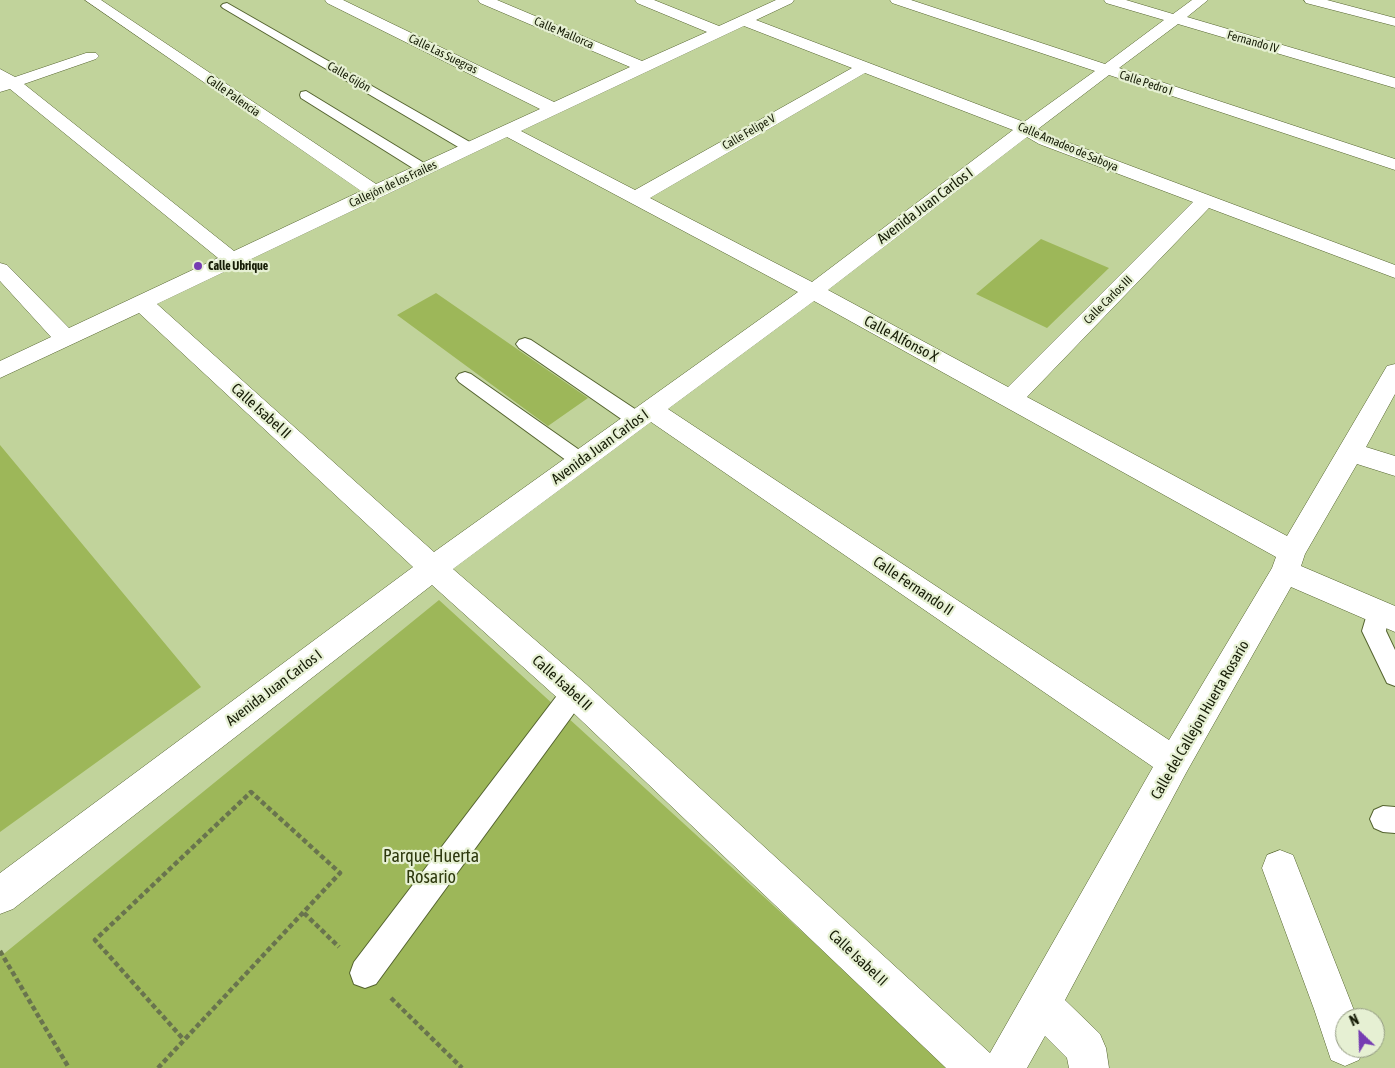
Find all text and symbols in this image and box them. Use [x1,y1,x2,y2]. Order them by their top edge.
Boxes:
street label: Calle Mallorca [532,14,596,52]
street label: Fernando IV [1226,28,1280,56]
street label: Calle Las Suegras [406,31,480,77]
street label: Calle Gijón [325,59,373,95]
street label: Calle Pedro I [1118,68,1174,98]
street label: Calle Palencia [203,72,263,120]
street label: Calle Felipe V [720,111,778,153]
street label: Calle Amadeo de Saboya [1016,119,1120,175]
street label: Callejón de los Frailes [347,157,439,211]
street label: Avenida Juan Carlos I [873,164,977,248]
place label: Calle Ubrique [208,259,268,273]
marker: Calle Ubrique [192,260,204,272]
street label: Calle Carlos III [1081,273,1135,327]
street label: Calle Alfonso X [861,312,941,366]
street label: Calle Isabel II [227,380,295,442]
street label: Avenida Juan Carlos I [548,406,652,488]
street label: Calle Fernando II [870,553,956,619]
street label: Calle del Callejon Huerta Rosario [1147,637,1253,803]
street label: Avenida Juan Carlos I [222,646,326,730]
street label: Calle Isabel II [528,652,596,714]
park label: Parque Huerta Rosario [383,845,479,888]
street label: Calle Isabel II [825,926,891,990]
north arrow [1335,1008,1385,1058]
text: N [1347,1011,1361,1029]

